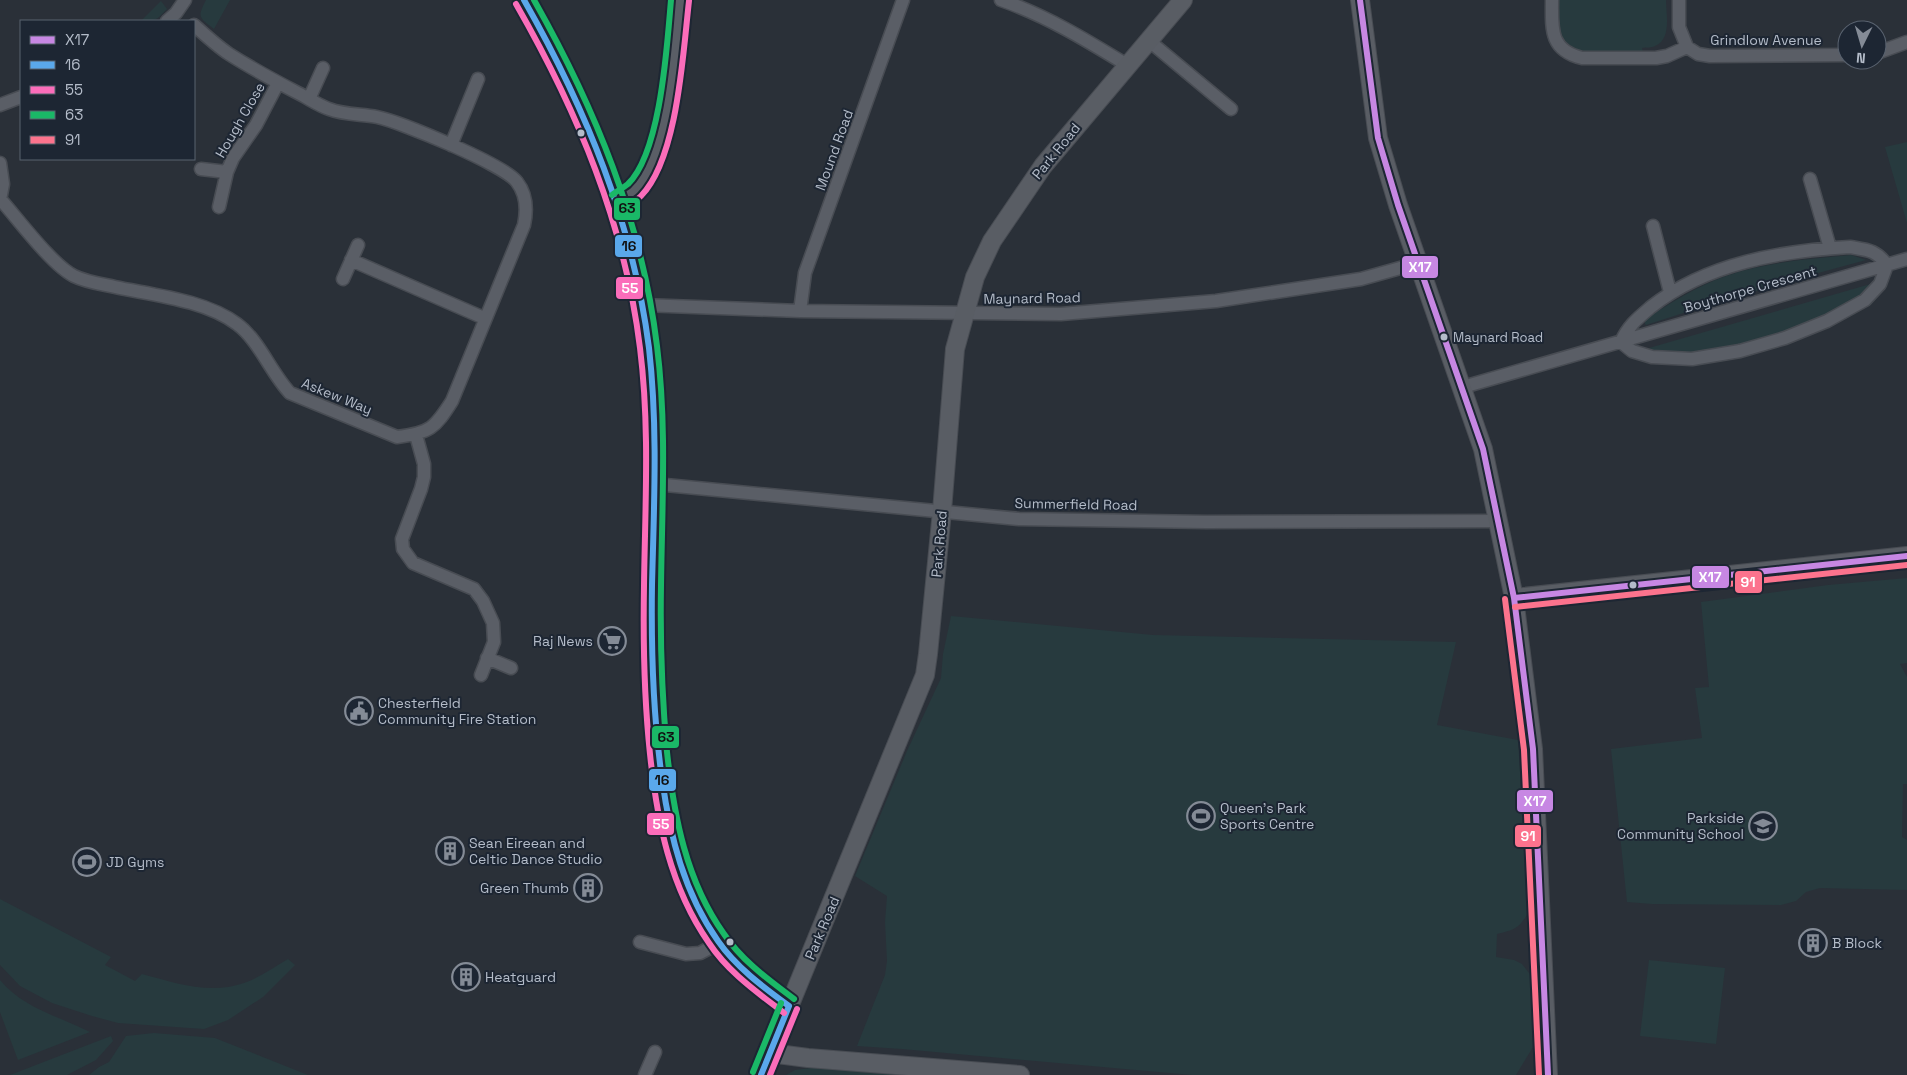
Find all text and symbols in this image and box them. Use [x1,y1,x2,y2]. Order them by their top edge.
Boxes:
legend [20,20,195,160]
north arrow [1837,20,1887,70]
text: X17 [65,30,89,49]
street label: Grindlow Avenue [1710,31,1822,49]
text: N [1855,49,1866,67]
text: 16 [65,55,80,74]
street label: Hough Close [211,79,269,161]
text: 55 [65,80,83,99]
text: 63 [65,105,83,124]
street label: Mound Road [811,107,857,193]
street label: Park Road [1028,119,1084,183]
unlabelled marker [576,128,586,138]
text: 91 [65,130,80,149]
line badge: 63 [613,197,641,221]
text: 63 [618,199,636,217]
line badge: 16 [614,234,643,258]
text: 16 [622,237,637,255]
line badge: X17 [1401,255,1439,279]
text: X17 [1408,258,1432,276]
street label: Boythorpe Crescent [1681,261,1819,317]
line badge: 55 [615,276,644,300]
text: 55 [622,279,638,297]
street label: Maynard Road [983,288,1081,308]
place label: Maynard Road [1453,329,1543,346]
marker: Maynard Road [1439,332,1449,342]
street label: Askew Way [299,374,375,418]
street label: Summerfield Road [1014,494,1138,514]
street label: Park Road [927,510,951,578]
line badge: X17 [1691,565,1730,589]
text: X17 [1698,568,1722,586]
line badge: 91 [1734,570,1763,594]
text: 91 [1741,573,1755,591]
unlabelled marker [1628,580,1638,590]
supermarket icon: Raj News [597,626,627,656]
place label: Raj News [533,632,593,650]
place label: Chesterfield Community Fire Station [378,694,536,728]
public building icon: Chesterfield Community Fire Station [344,696,374,726]
line badge: 63 [651,725,680,749]
text: 63 [657,728,675,746]
line badge: 16 [648,768,677,792]
text: 16 [655,771,670,789]
line badge: X17 [1516,789,1554,813]
text: X17 [1523,792,1547,810]
place label: Queen's Park Sports Centre [1220,799,1314,833]
sports icon: Queen's Park Sports Centre [1186,801,1216,831]
place label: Parkside Community School [1617,809,1744,843]
school or university icon: Parkside Community School [1748,811,1778,841]
line badge: 55 [646,812,675,836]
text: 55 [653,815,669,833]
line badge: 91 [1514,824,1542,848]
text: 91 [1521,827,1535,845]
place label: Sean Eireean and Celtic Dance Studio [469,834,602,868]
building icon: Sean Eireean and Celtic Dance Studio [435,836,465,866]
sports icon: JD Gyms [72,847,102,877]
place label: JD Gyms [106,853,164,871]
building icon: Green Thumb [573,873,603,903]
place label: Green Thumb [480,879,569,897]
street label: Park Road [801,894,843,962]
building icon: B Block [1798,928,1828,958]
place label: B Block [1832,934,1883,952]
unlabelled marker [725,937,735,947]
building icon: Heatguard [451,962,481,992]
place label: Heatguard [485,968,556,986]

